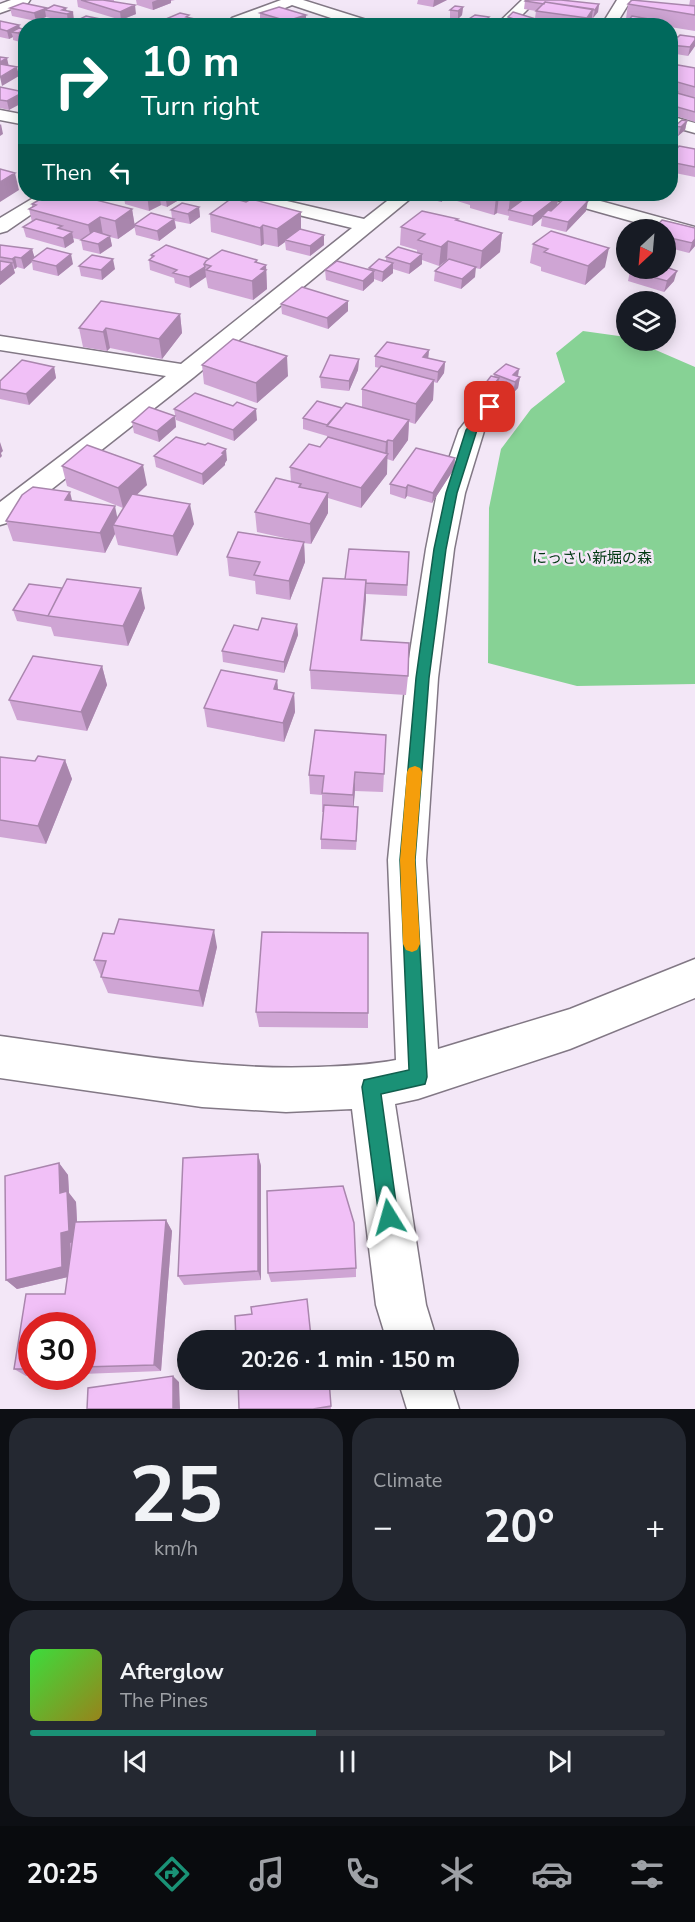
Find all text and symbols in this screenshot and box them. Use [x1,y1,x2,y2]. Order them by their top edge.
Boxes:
text: 10 m [141,34,240,91]
icon: right [42,42,120,120]
text: Turn right [141,88,259,125]
icon: left [104,156,137,189]
text: Then [42,158,92,188]
north arrow [616,219,676,279]
map controls [616,219,676,351]
button: layers [616,291,676,351]
pin [464,381,515,432]
icon: arrive [473,390,506,423]
park label: にっさい新堀の森 [532,548,652,568]
position arrow [357,1185,421,1249]
speed limit sign: 30 [18,1312,96,1390]
text: 20:26 · 1 min · 150 m [241,1345,455,1375]
text: 25 [129,1442,223,1549]
text: Climate [373,1467,442,1494]
text: 20° [483,1497,555,1558]
text: − [373,1505,393,1550]
text: + [645,1505,665,1550]
text: km/h [154,1535,198,1562]
text: Afterglow [120,1657,224,1687]
text: The Pines [120,1687,208,1714]
icon: previous [119,1745,152,1778]
icon: pause [331,1745,364,1778]
icon: next [543,1745,576,1778]
icon: directions [151,1853,193,1895]
icon: music [246,1853,288,1895]
icon: phone [341,1853,383,1895]
icon: climate [436,1853,478,1895]
icon: car [531,1853,573,1895]
icon: filters [626,1853,668,1895]
text: 20:25 [27,1856,98,1893]

